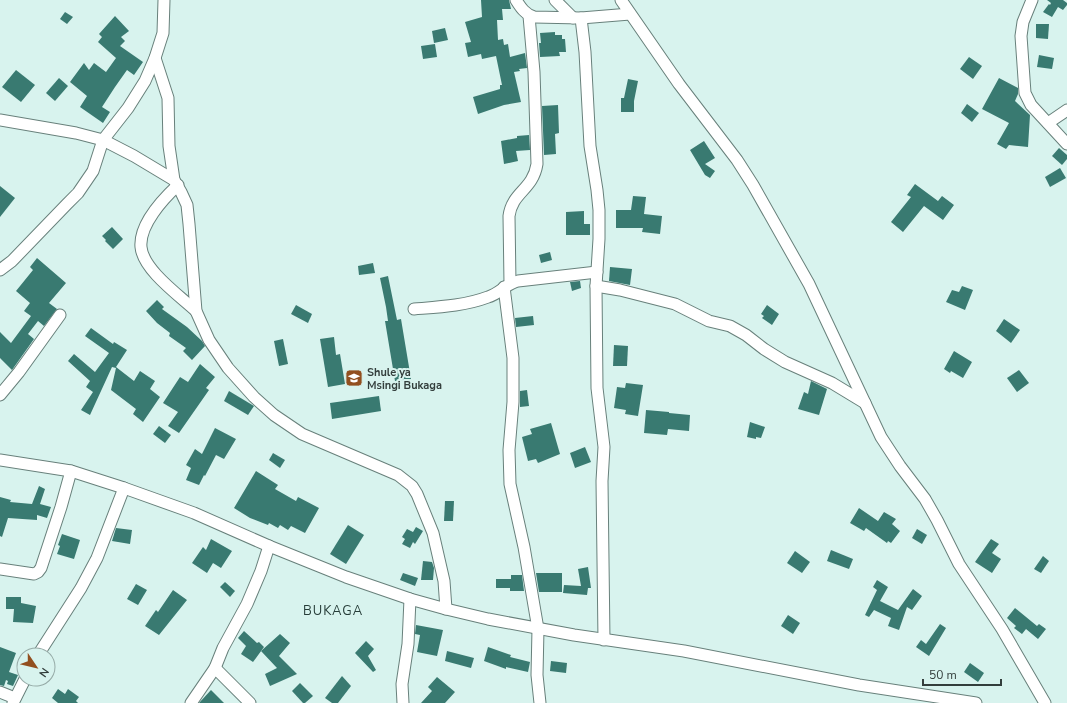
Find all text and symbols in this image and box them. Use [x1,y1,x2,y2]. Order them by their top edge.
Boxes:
place label: Shule ya Msingi Bukaga [367,365,442,393]
school or university icon: Shule ya Msingi Bukaga [344,368,364,388]
district label: BUKAGA [303,602,363,620]
north arrow [16,647,56,687]
scale bar [923,661,1001,687]
text: N [35,665,52,680]
text: 50 m [929,667,957,683]

